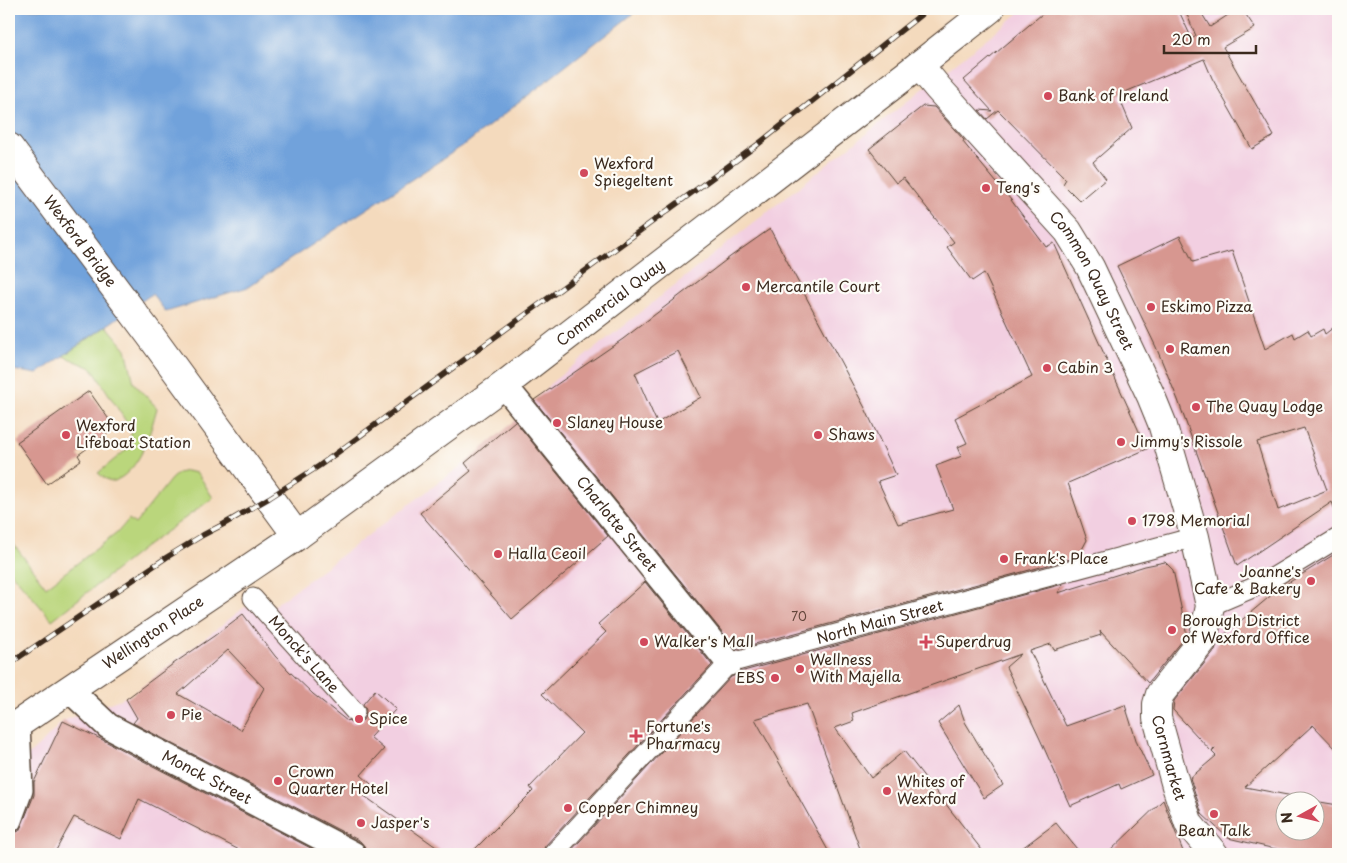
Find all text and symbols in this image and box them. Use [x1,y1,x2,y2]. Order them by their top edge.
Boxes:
scale bar [1164,22,1257,54]
text: 20 m [1172,27,1211,50]
place label: Bank of Ireland [1058,83,1169,106]
marker: Bank of Ireland [1042,90,1054,102]
place label: Wexford Spiegeltent [594,151,673,191]
marker: Wexford Spiegeltent [578,167,590,179]
place label: Teng's [996,175,1040,198]
marker: Teng's [980,182,992,194]
street label: Wexford Bridge [39,190,123,291]
street label: Common Quay Street [1045,205,1141,354]
street label: Commercial Quay [550,252,669,351]
place label: Mercantile Court [756,274,880,297]
marker: Mercantile Court [740,281,752,293]
place label: Eskimo Pizza [1161,294,1253,317]
marker: Eskimo Pizza [1145,301,1157,313]
place label: Ramen [1180,336,1230,359]
marker: Ramen [1164,343,1176,355]
place label: Cabin 3 [1057,355,1113,378]
marker: Cabin 3 [1041,362,1053,374]
place label: The Quay Lodge [1206,394,1323,417]
marker: The Quay Lodge [1190,401,1202,413]
place label: Slaney House [567,410,663,433]
place label: Wexford Lifeboat Station [76,413,191,453]
marker: Slaney House [551,417,563,429]
place label: Shaws [828,422,875,445]
marker: Wexford Lifeboat Station [60,429,72,441]
marker: Shaws [812,429,824,441]
place label: Jimmy's Rissole [1131,429,1243,452]
marker: Jimmy's Rissole [1115,436,1127,448]
street label: Charlotte Street [572,470,664,576]
place label: 1798 Memorial [1142,508,1250,531]
marker: 1798 Memorial [1126,515,1138,527]
place label: Halla Ceoil [508,541,586,564]
place label: Frank's Place [1014,546,1108,569]
marker: Halla Ceoil [492,548,504,560]
marker: Frank's Place [998,553,1010,565]
place label: Joanne's Cafe & Bakery [1194,559,1301,599]
marker: Joanne's Cafe & Bakery [1305,575,1317,587]
street label: Wellington Place [97,589,208,674]
street label: North Main Street [814,593,945,649]
house number: 70 [791,607,807,625]
place label: Borough District of Wexford Office [1182,608,1310,648]
street label: Monck's Lane [264,610,346,698]
marker: Borough District of Wexford Office [1166,624,1178,636]
place label: Walker's Mall [654,629,754,652]
place label: Superdrug [936,629,1011,652]
marker: Walker's Mall [638,636,650,648]
marker: Superdrug [920,636,932,648]
place label: Wellness With Majella [810,647,902,687]
marker: Wellness With Majella [794,663,806,675]
place label: EBS [736,665,765,688]
marker: EBS [769,672,781,684]
place label: Pie [181,702,202,725]
place label: Spice [369,706,408,729]
marker: Pie [165,709,177,721]
street label: Cornmarket [1147,712,1193,803]
marker: Spice [353,713,365,725]
place label: Fortune's Pharmacy [646,714,721,754]
marker: Fortune's Pharmacy [630,730,642,742]
street label: Monck Street [158,743,256,809]
place label: Crown Quarter Hotel [288,759,388,799]
place label: Whites of Wexford [897,769,965,809]
marker: Crown Quarter Hotel [272,775,284,787]
marker: Whites of Wexford [881,785,893,797]
north arrow [1274,790,1324,840]
place label: Copper Chimney [578,795,698,818]
marker: Copper Chimney [562,802,574,814]
marker: Bean Talk [1208,808,1220,820]
place label: Jasper's [371,810,430,833]
text: N [1275,811,1298,825]
marker: Jasper's [355,817,367,829]
place label: Bean Talk [1177,818,1251,841]

